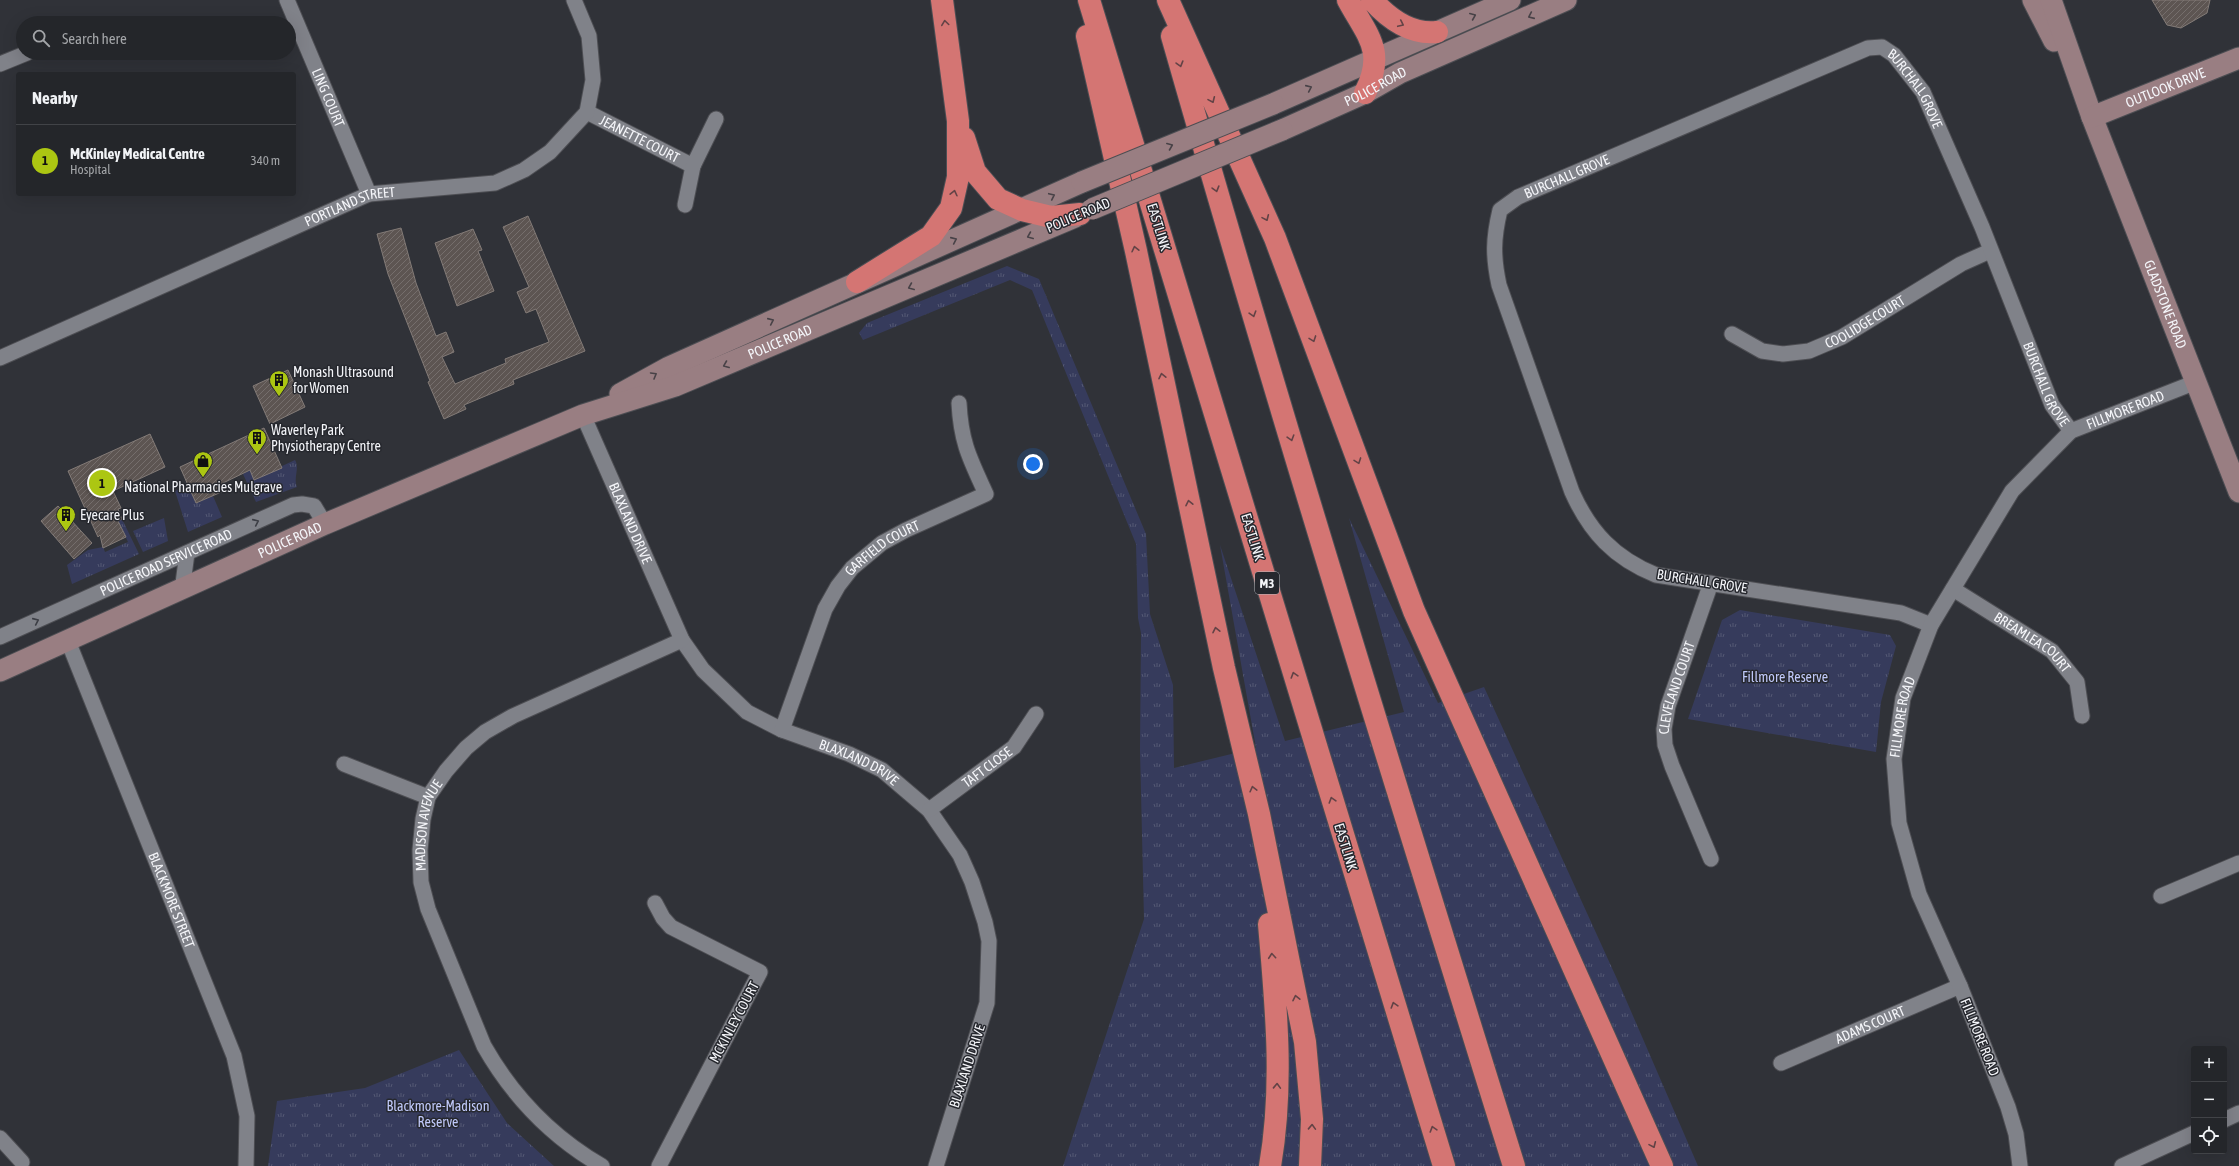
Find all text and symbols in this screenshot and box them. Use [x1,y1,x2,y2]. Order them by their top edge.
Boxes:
one-way arrow [1527,11,1534,19]
one-way arrow [1468,13,1476,21]
search box [16,16,296,60]
one-way arrow [1396,19,1404,27]
one-way arrow [941,20,950,26]
icon: search [30,27,52,49]
text: Search here [62,30,127,47]
street label: BURCHALL GROVE [1885,45,1946,131]
one-way arrow [1175,61,1184,68]
street label: POLICE ROAD [1342,63,1409,109]
street label: OUTLOOK DRIVE [2123,64,2207,111]
street label: LING COURT [309,66,348,129]
one-way arrow [1305,85,1313,93]
text: Nearby [32,88,78,108]
one-way arrow [1207,95,1215,103]
street label: JEANETTE COURT [597,112,682,166]
one-way arrow [1166,143,1173,151]
text: McKinley Medical Centre [70,145,205,162]
street label: BURCHALL GROVE [1522,151,1612,201]
text: 1 [42,153,48,168]
text: 340 m [251,153,280,168]
text: Hospital [70,162,111,177]
street label: PORTLAND STREET [302,184,396,230]
one-way arrow [1211,186,1220,193]
one-way arrow [950,190,958,196]
one-way arrow [1048,193,1055,201]
street label: POLICE ROAD [1044,194,1113,236]
street label: EASTLINK [1144,201,1174,253]
one-way arrow [1261,214,1269,222]
one-way arrow [1027,231,1035,239]
one-way arrow [951,236,958,244]
one-way arrow [1132,246,1140,252]
street label: GLADSTONE ROAD [2141,258,2190,351]
one-way arrow [907,282,915,290]
street label: COOLIDGE COURT [1822,292,1908,351]
one-way arrow [1248,310,1257,317]
one-way arrow [768,317,775,325]
street label: POLICE ROAD [745,321,814,362]
one-way arrow [1308,336,1316,343]
street label: BURCHALL GROVE [2020,340,2073,429]
one-way arrow [723,360,730,368]
place label: Monash Ultrasound for Women [293,364,394,396]
building icon: Monash Ultrasound for Women [268,369,290,397]
one-way arrow [649,373,657,380]
one-way arrow [1159,373,1167,379]
street label: FILLMORE ROAD [2084,387,2167,432]
place label: Waverley Park Physiotherapy Centre [271,422,381,454]
building icon: Waverley Park Physiotherapy Centre [246,427,268,455]
one-way arrow [1286,435,1295,442]
shop icon: National Pharmacies Mulgrave [192,450,214,478]
your location [1023,454,1043,474]
one-way arrow [1353,458,1361,465]
pin: 1 [89,468,115,498]
place label: National Pharmacies Mulgrave [124,479,282,495]
street label: BLAXLAND DRIVE [606,480,655,566]
one-way arrow [1185,500,1194,506]
building icon: Eyecare Plus [55,504,77,532]
place label: Eyecare Plus [80,507,144,523]
street label: EASTLINK [1238,511,1268,563]
street label: GARFIELD COURT [841,517,922,579]
one-way arrow [252,519,260,527]
street label: POLICE ROAD [255,519,324,561]
street label: POLICE ROAD SERVICE ROAD [97,525,235,599]
street label: BURCHALL GROVE [1656,566,1748,596]
road number: M3 [1255,572,1279,594]
street label: BREAMLEA COURT [1991,609,2074,676]
one-way arrow [32,618,39,626]
one-way arrow [1213,627,1221,633]
street label: CLEVELAND COURT [1656,639,1698,735]
park label: Fillmore Reserve [1742,669,1828,685]
one-way arrow [1290,672,1299,679]
street label: FILLMORE ROAD [1886,674,1918,759]
street label: BLAXLAND DRIVE [817,736,902,788]
street label: TAFT CLOSE [959,744,1015,791]
street label: MADISON AVENUE [412,777,445,871]
one-way arrow [1249,786,1257,792]
one-way arrow [1328,797,1336,804]
street label: EASTLINK [1331,821,1361,873]
street label: BLACKMORE STREET [145,850,198,950]
one-way arrow [1268,953,1277,959]
street label: MCKINLEY COURT [706,979,762,1065]
one-way arrow [1293,995,1301,1001]
street label: FILLMORE ROAD [1957,996,2003,1078]
one-way arrow [1390,1001,1399,1008]
street label: ADAMS COURT [1833,1003,1907,1047]
street label: BLAXLAND DRIVE [946,1022,988,1110]
map controls [2191,1046,2227,1154]
button: + [2191,1046,2227,1082]
button: − [2191,1082,2227,1118]
one-way arrow [1273,1083,1281,1089]
park label: Blackmore-Madison Reserve [387,1098,489,1130]
button: locate [2191,1118,2227,1154]
one-way arrow [1307,1124,1316,1130]
one-way arrow [1429,1125,1437,1132]
one-way arrow [1648,1141,1656,1148]

